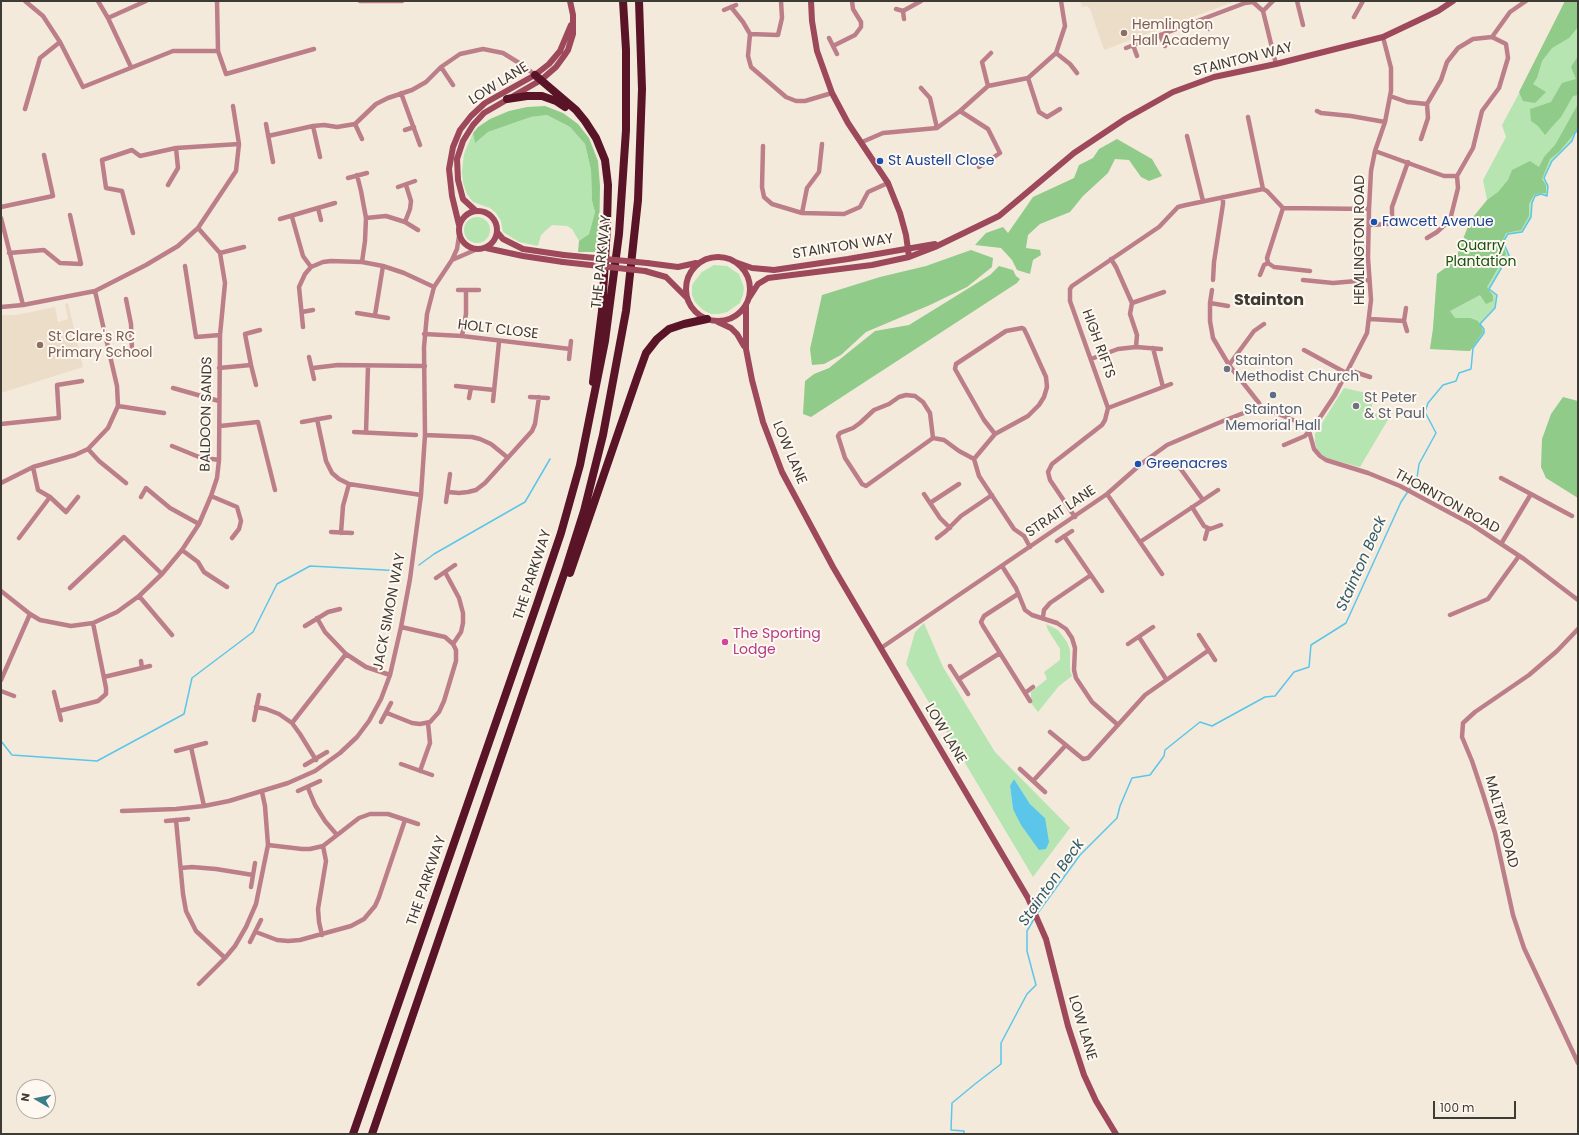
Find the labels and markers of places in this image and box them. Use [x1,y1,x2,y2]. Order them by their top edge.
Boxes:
place label: Hemlington Hall Academy [1132,17,1230,50]
marker: Hemlington Hall Academy [1119,28,1129,38]
place label: St Austell Close [888,153,994,169]
marker: St Austell Close [875,156,885,166]
place label: Fawcett Avenue [1382,214,1494,230]
marker: Fawcett Avenue [1369,217,1379,227]
place label: St Clare's RC Primary School [48,329,153,362]
marker: St Clare's RC Primary School [35,340,45,350]
place label: Stainton Methodist Church [1235,353,1359,386]
marker: Stainton Methodist Church [1222,364,1232,374]
marker: Stainton Memorial Hall [1268,390,1278,400]
place label: St Peter & St Paul [1364,390,1425,422]
marker: St Peter & St Paul [1351,401,1361,411]
place label: Stainton Memorial Hall [1225,402,1321,434]
place label: Greenacres [1146,456,1228,472]
marker: Greenacres [1133,459,1143,469]
place label: The Sporting Lodge [733,626,821,658]
marker: The Sporting Lodge [720,637,730,647]

